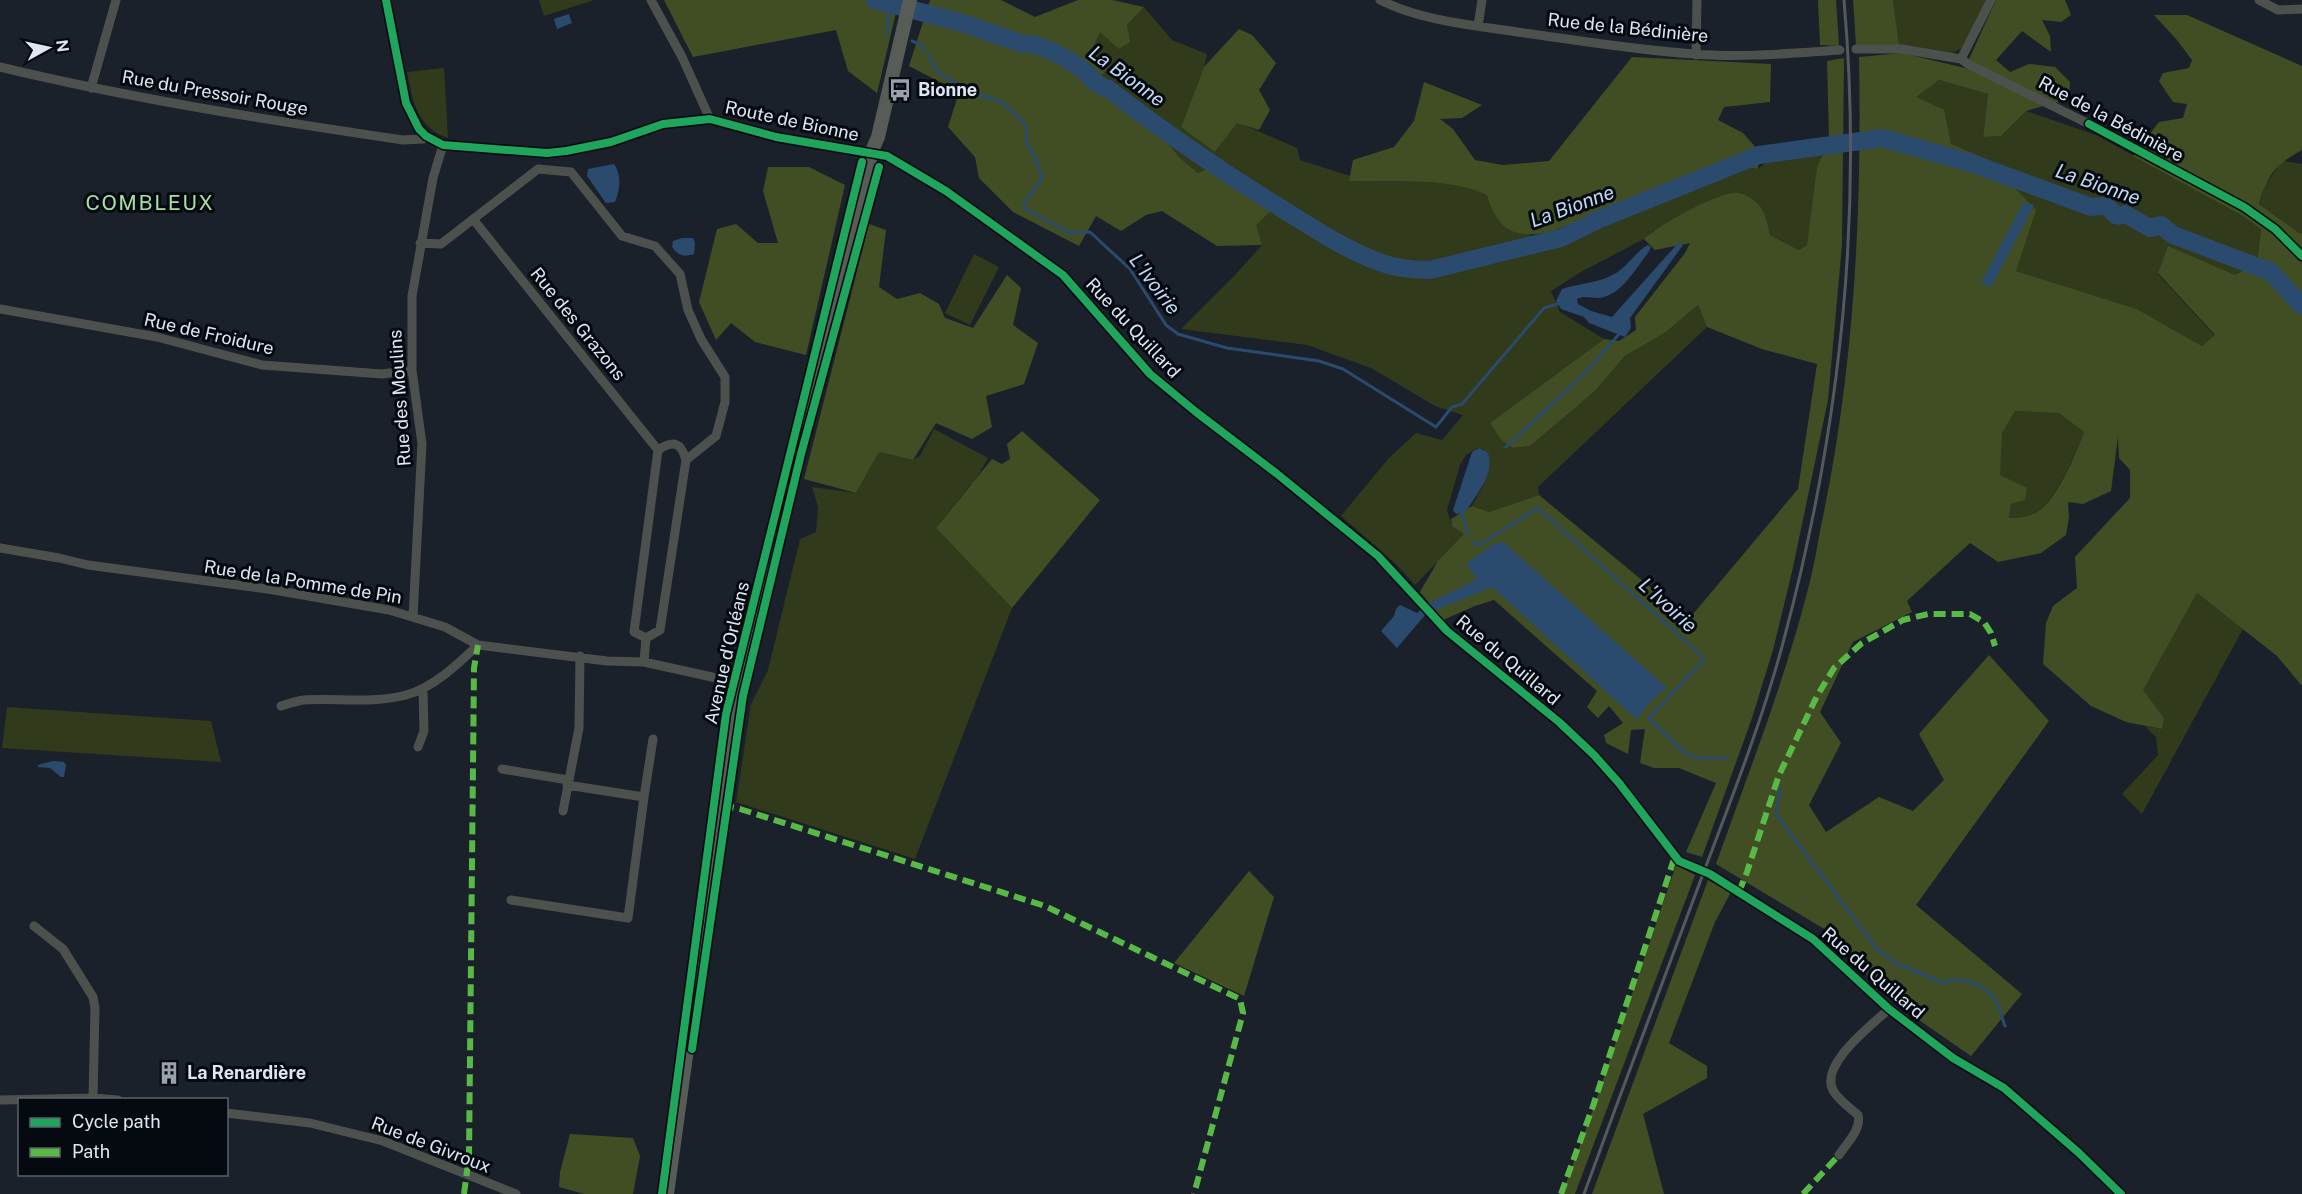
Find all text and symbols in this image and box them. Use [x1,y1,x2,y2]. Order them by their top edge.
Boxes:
street label: Rue de la Bédinière [1547,9,1709,46]
north arrow [18,18,78,78]
text: N [52,38,73,54]
water label: La Bionne [1084,40,1170,112]
street label: Rue du Pressoir Rouge [120,66,310,119]
street label: Rue de la Bédinière [2035,71,2187,166]
bus stop icon: Bionne [887,77,913,103]
place label: Bionne [918,79,977,100]
street label: Route de Bionne [723,96,861,145]
water label: La Bionne [2052,158,2144,210]
water label: La Bionne [1526,180,1618,232]
district label: COMBLEUX [85,190,215,215]
water label: L'Ivoirie [1124,249,1186,319]
street label: Rue des Grazons [526,263,630,384]
street label: Rue du Quillard [1082,273,1185,382]
street label: Rue de Froidure [142,308,276,359]
street label: Rue des Moulins [384,329,415,467]
street label: Rue de la Pomme de Pin [203,555,404,608]
water label: L'Ivoirie [1634,573,1702,638]
street label: Avenue d'Orléans [700,580,753,726]
street label: Rue du Quillard [1452,610,1564,709]
street label: Rue du Quillard [1818,922,1929,1023]
building icon: La Renardière [156,1060,182,1086]
place label: La Renardière [187,1062,306,1083]
legend [18,1098,228,1176]
text: Cycle path [72,1111,161,1132]
street label: Rue de Givroux [368,1112,494,1177]
text: Path [72,1141,110,1162]

